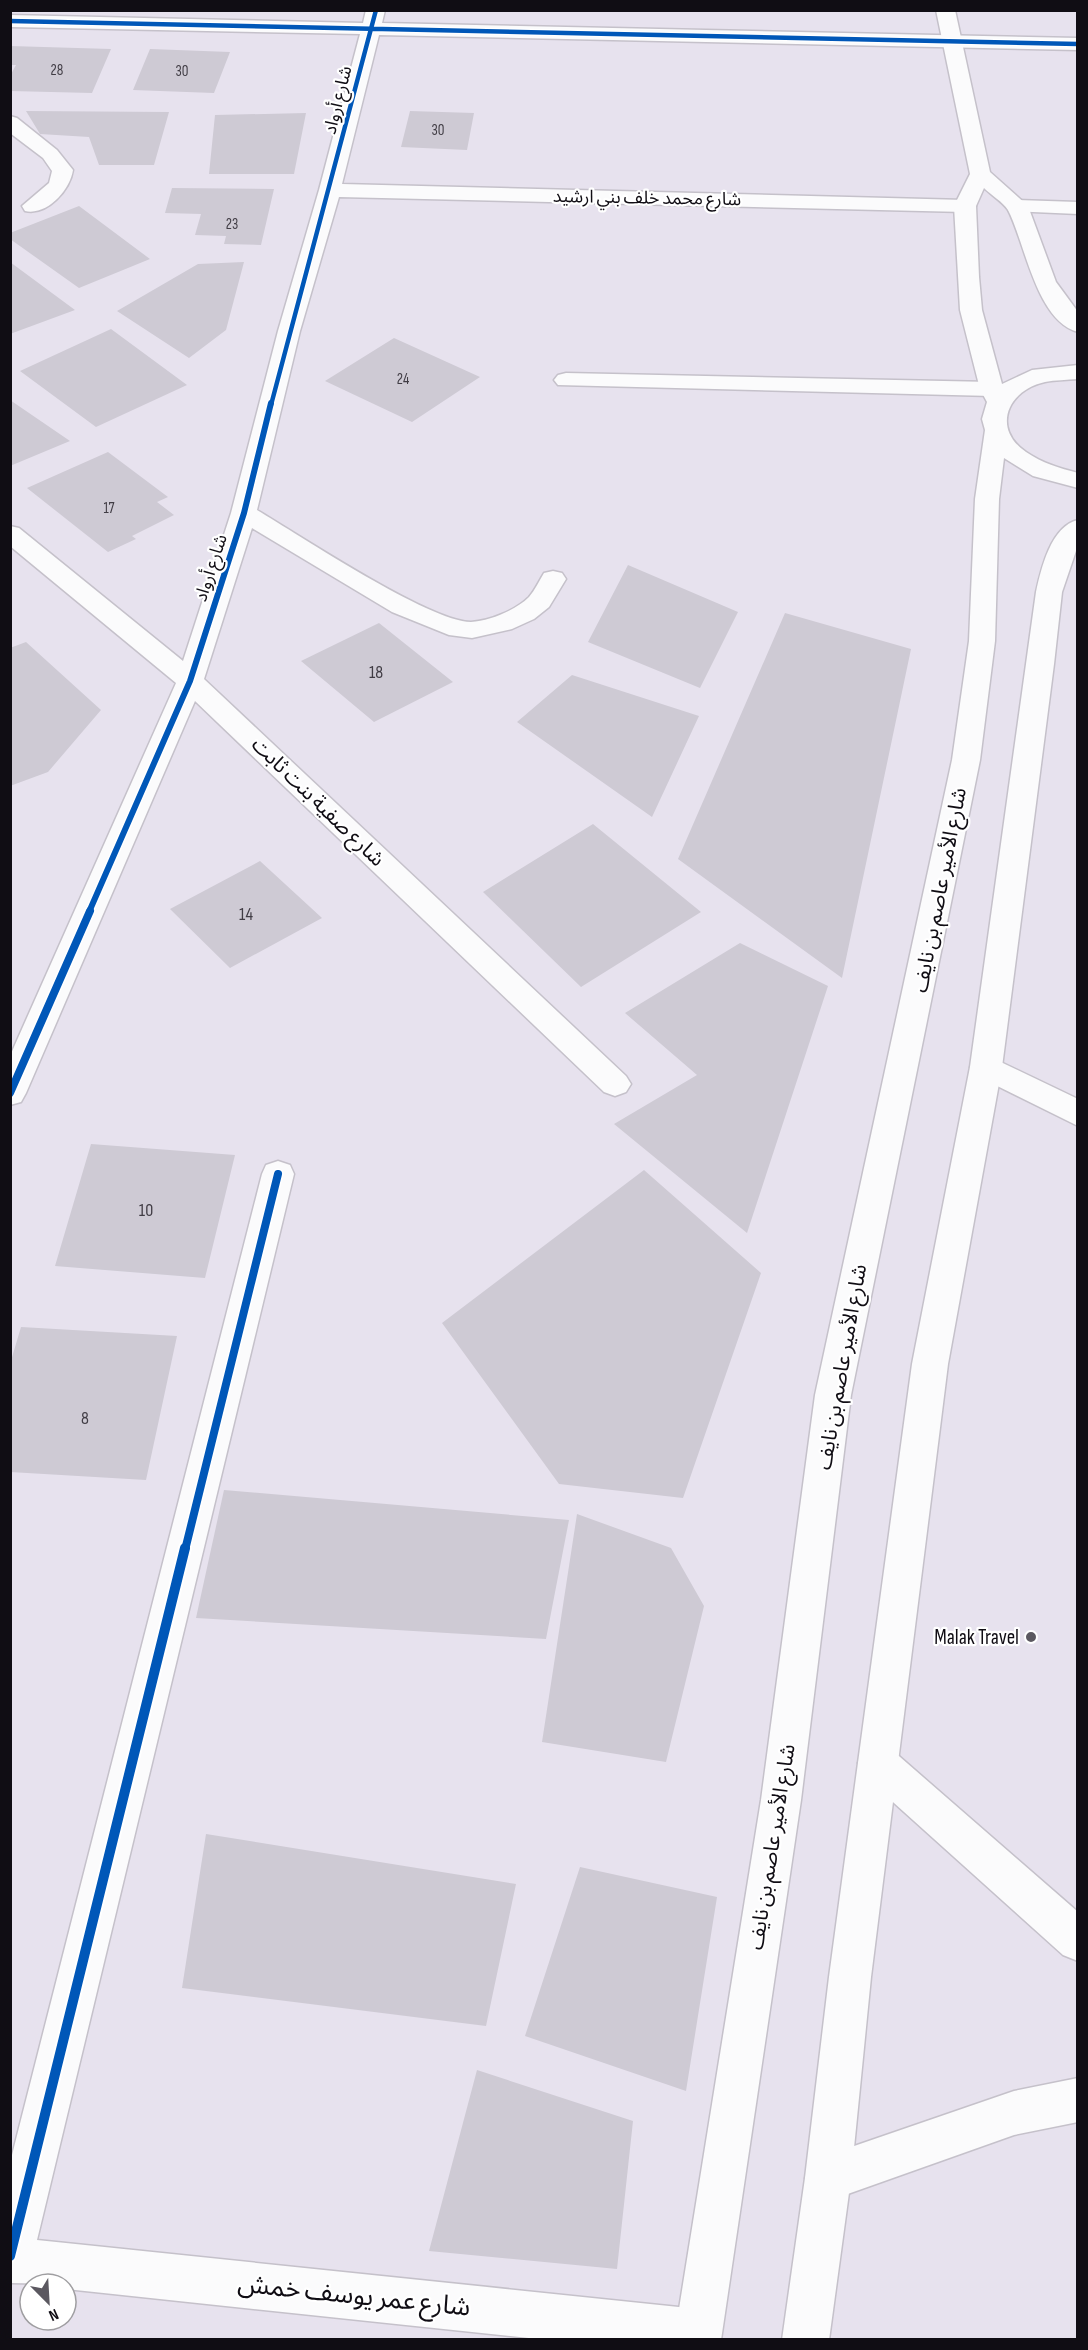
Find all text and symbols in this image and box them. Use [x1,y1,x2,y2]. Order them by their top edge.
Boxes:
house number: 28 [51,61,63,80]
house number: 30 [176,62,188,81]
street label: شارع أرواد [318,63,360,137]
house number: 30 [432,121,444,140]
street label: شارع محمد خلف بني ارشيد [553,186,741,213]
house number: 23 [226,215,238,234]
house number: 24 [397,370,409,389]
house number: 17 [103,499,115,518]
street label: شارع أرواد [189,531,235,605]
house number: 18 [369,662,383,683]
street label: شارع صفية بنت ثابت [245,732,390,873]
street label: شارع الأمير عاصم بن نايف [908,785,974,995]
house number: 14 [239,904,253,925]
house number: 10 [139,1200,153,1221]
street label: شارع الأمير عاصم بن نايف [812,1262,874,1472]
house number: 8 [81,1408,89,1429]
place label: Malak Travel [934,1625,1019,1650]
marker: Malak Travel [1024,1630,1038,1644]
street label: شارع الأمير عاصم بن نايف [743,1742,803,1952]
street label: شارع عمر يوسف خمش [236,2268,472,2326]
north arrow [18,2272,78,2332]
text: N [46,2304,61,2325]

